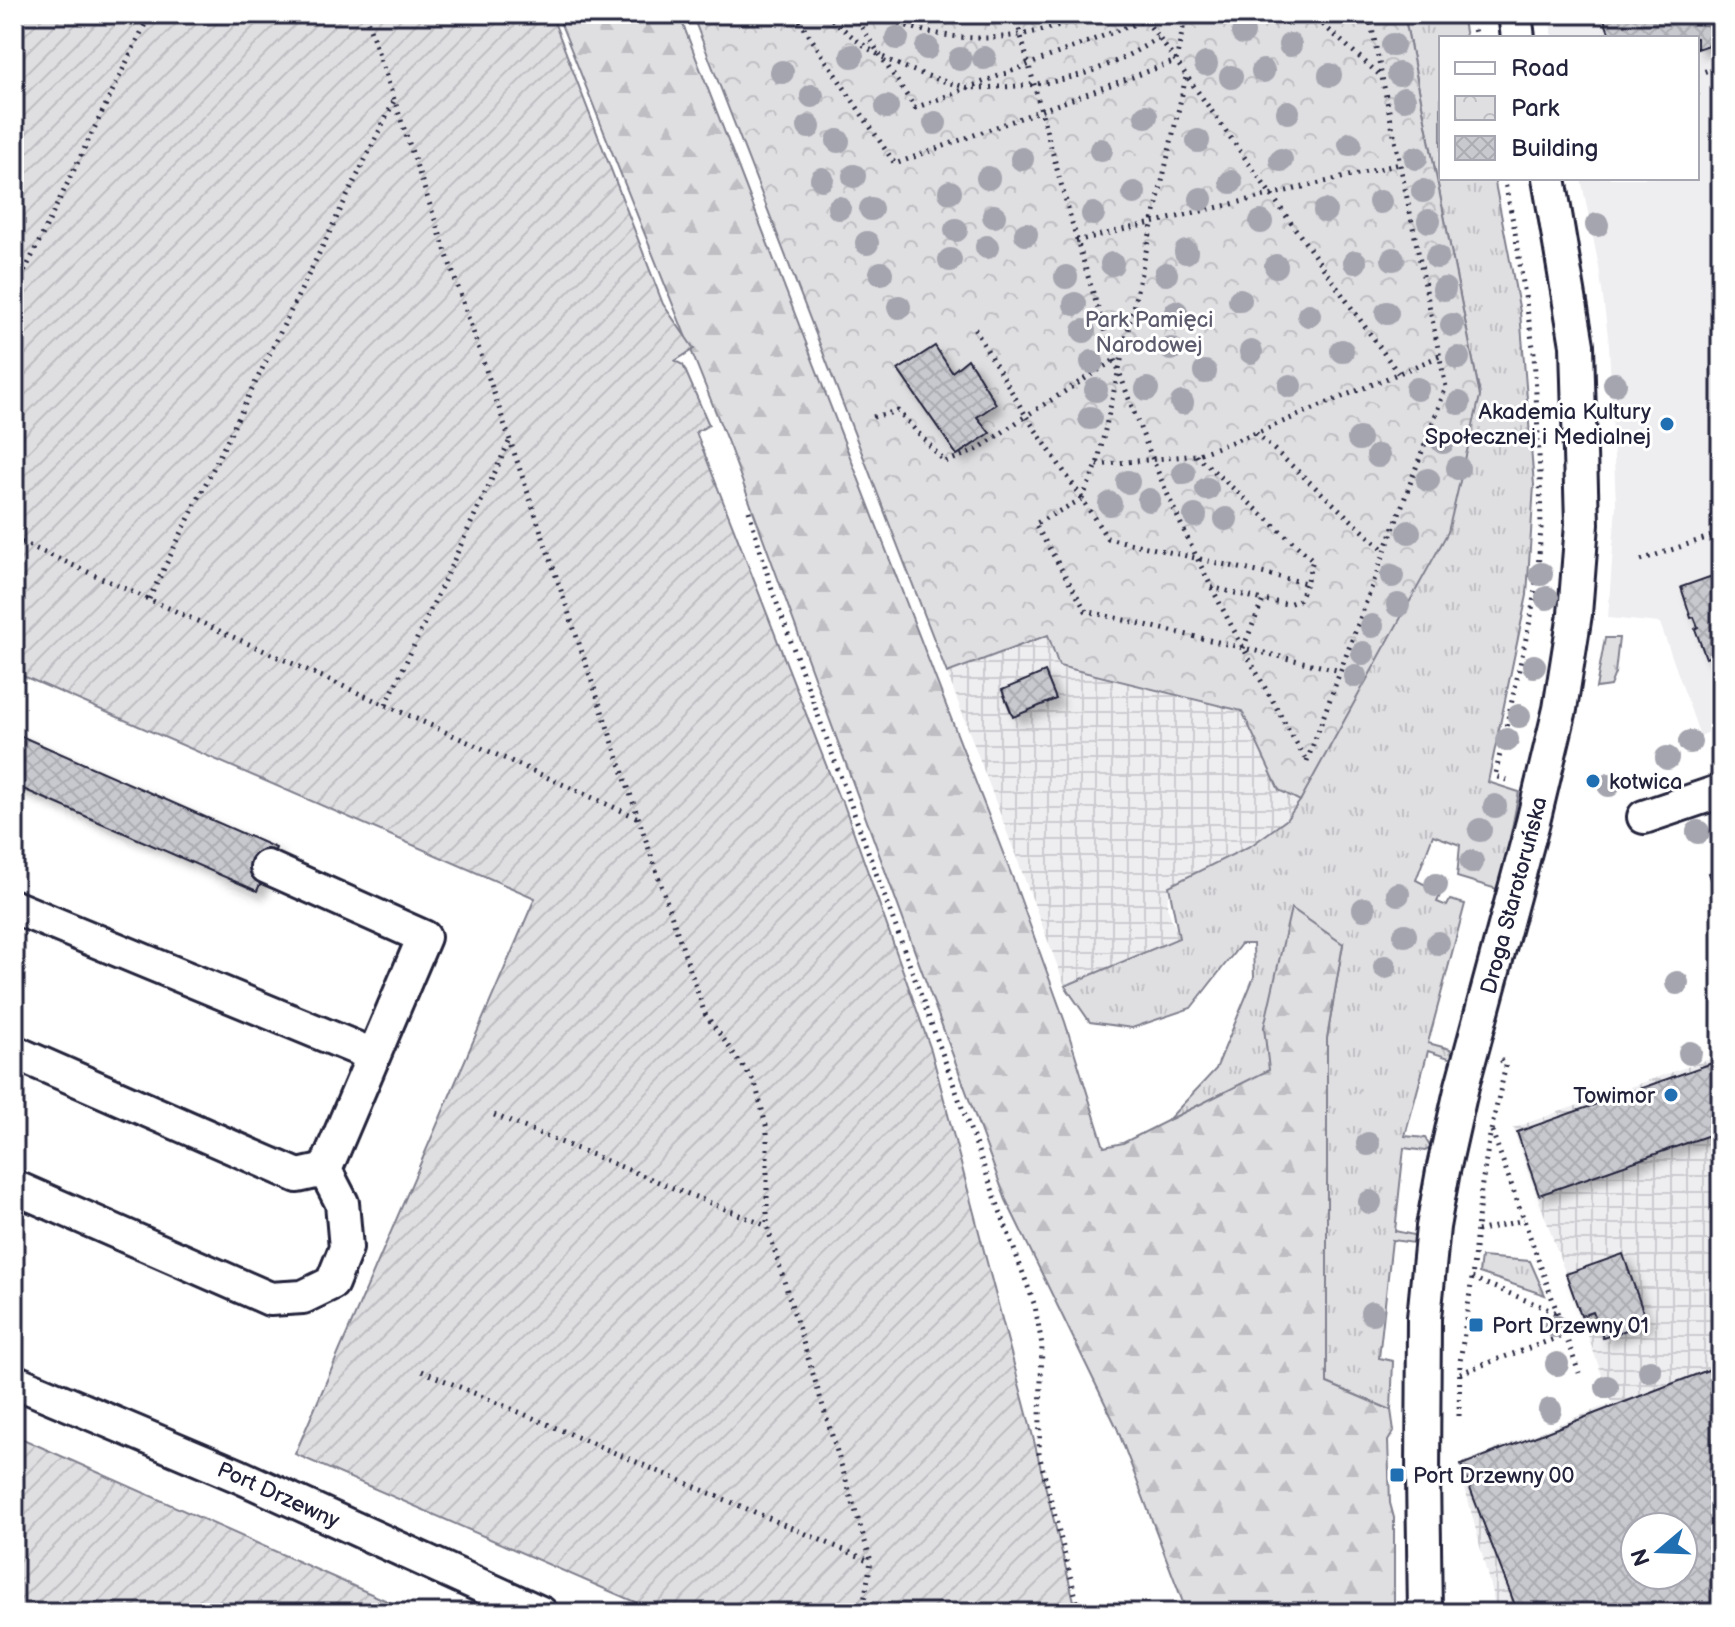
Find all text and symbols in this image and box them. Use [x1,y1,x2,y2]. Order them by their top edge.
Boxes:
legend [1439,36,1699,180]
text: Road [1511,54,1569,83]
text: Park [1511,94,1559,123]
text: Building [1511,134,1598,163]
park label: Park Pamięci Narodowej [1085,307,1213,359]
place label: Akademia Kultury Społecznej i Medialnej [1425,399,1651,451]
marker: Akademia Kultury Społecznej i Medialnej [1658,415,1676,433]
place label: kotwica [1609,769,1682,796]
marker: kotwica [1584,772,1602,790]
street label: Droga Starotoruńska [1475,794,1554,997]
place label: Towimor [1573,1083,1656,1110]
marker: Towimor [1662,1086,1680,1104]
place label: Port Drzewny 01 [1492,1313,1649,1340]
marker: Port Drzewny 01 [1467,1316,1485,1334]
street label: Port Drzewny [213,1456,344,1535]
place label: Port Drzewny 00 [1413,1463,1574,1490]
marker: Port Drzewny 00 [1388,1466,1406,1484]
north arrow [1619,1511,1699,1591]
text: N [1626,1545,1657,1569]

